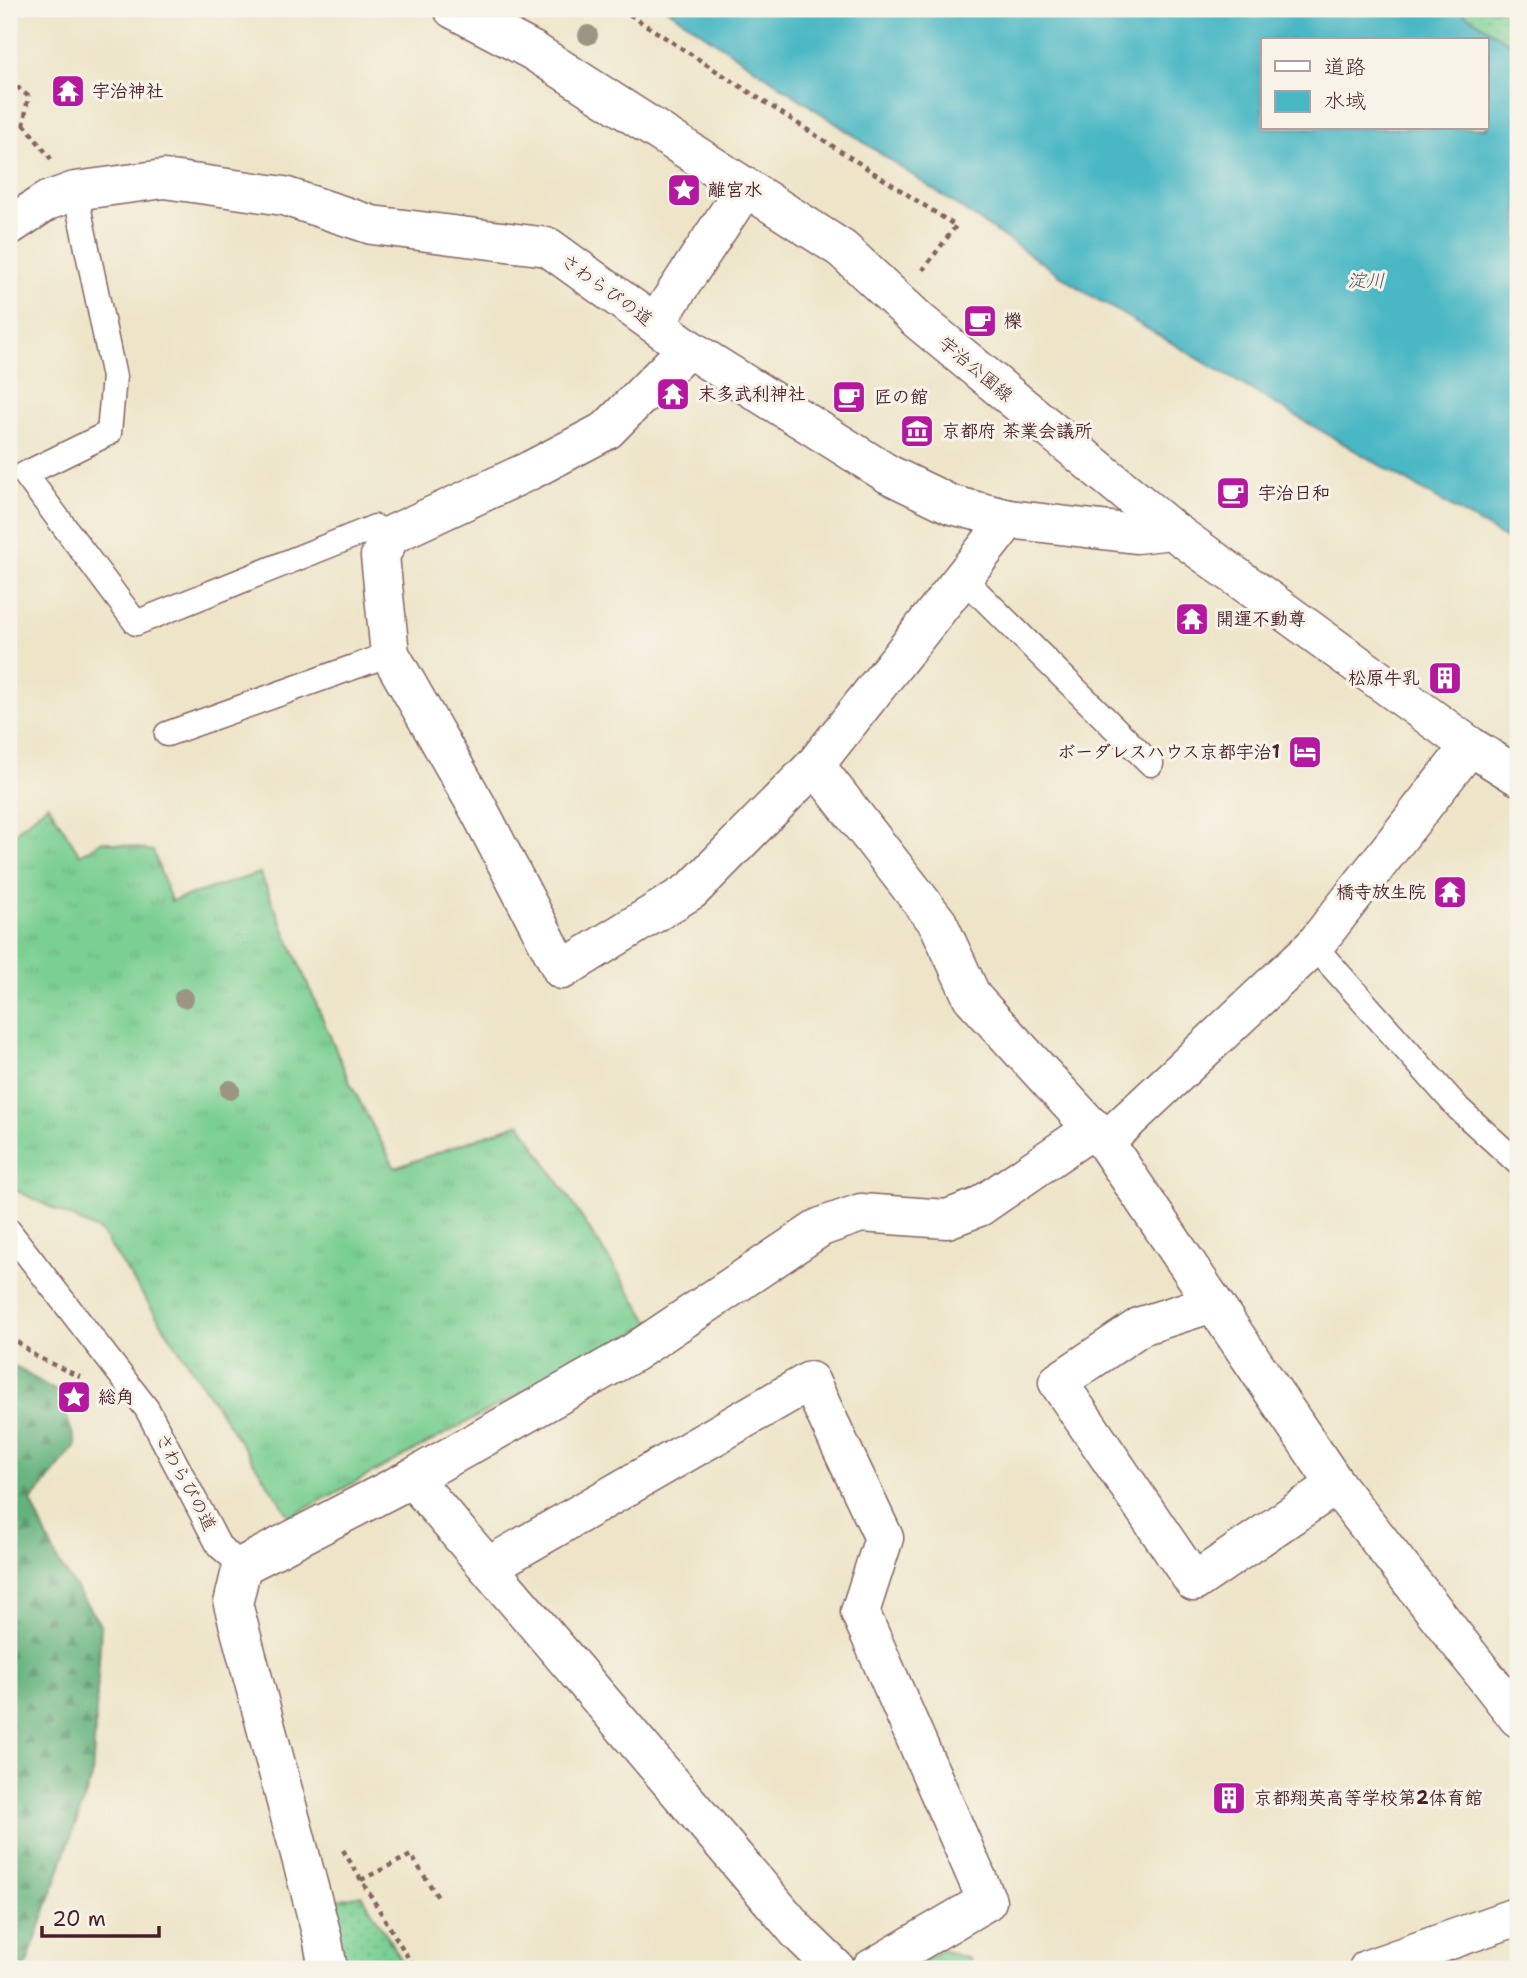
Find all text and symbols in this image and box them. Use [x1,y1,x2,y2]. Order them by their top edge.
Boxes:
legend [1261,38,1488,130]
text: 道路 [1324,53,1366,81]
temple icon: 宇治神社 [49,72,87,110]
place label: 宇治神社 [92,79,164,103]
text: 水域 [1324,87,1366,115]
place icon: 離宮水 [665,171,703,209]
place label: 離宮水 [708,178,762,202]
street label: さわらびの道 [556,249,658,331]
water label: 淀川 [1347,268,1385,293]
cafe icon: 櫟 [961,302,999,340]
place label: 櫟 [1004,309,1022,333]
street label: 宇治公園線 [934,331,1018,407]
temple icon: 末多武利神社 [654,375,692,413]
cafe icon: 匠の館 [830,378,868,416]
place label: 末多武利神社 [698,382,806,406]
place label: 匠の館 [874,385,928,409]
museum icon: 京都府 茶業会議所 [898,412,936,450]
place label: 京都府 茶業会議所 [942,419,1092,443]
cafe icon: 宇治日和 [1214,474,1252,512]
place label: 宇治日和 [1258,481,1330,505]
temple icon: 開運不動尊 [1173,600,1211,638]
place label: 開運不動尊 [1216,607,1306,631]
building icon: 松原牛乳 [1426,659,1464,697]
place label: 松原牛乳 [1348,666,1420,690]
hotel icon: ボーダレスハウス京都宇治1 [1286,733,1324,771]
place label: ボーダレスハウス京都宇治1 [1057,740,1280,764]
temple icon: 橋寺放生院 [1431,873,1469,911]
place label: 橋寺放生院 [1336,880,1426,904]
place icon: 総角 [55,1378,93,1416]
place label: 総角 [98,1385,134,1409]
street label: さわらびの道 [150,1429,222,1535]
building icon: 京都翔英高等学校第2体育館 [1210,1779,1248,1817]
place label: 京都翔英高等学校第2体育館 [1254,1786,1483,1810]
scale bar [42,1894,159,1938]
text: 20 m [52,1905,106,1933]

